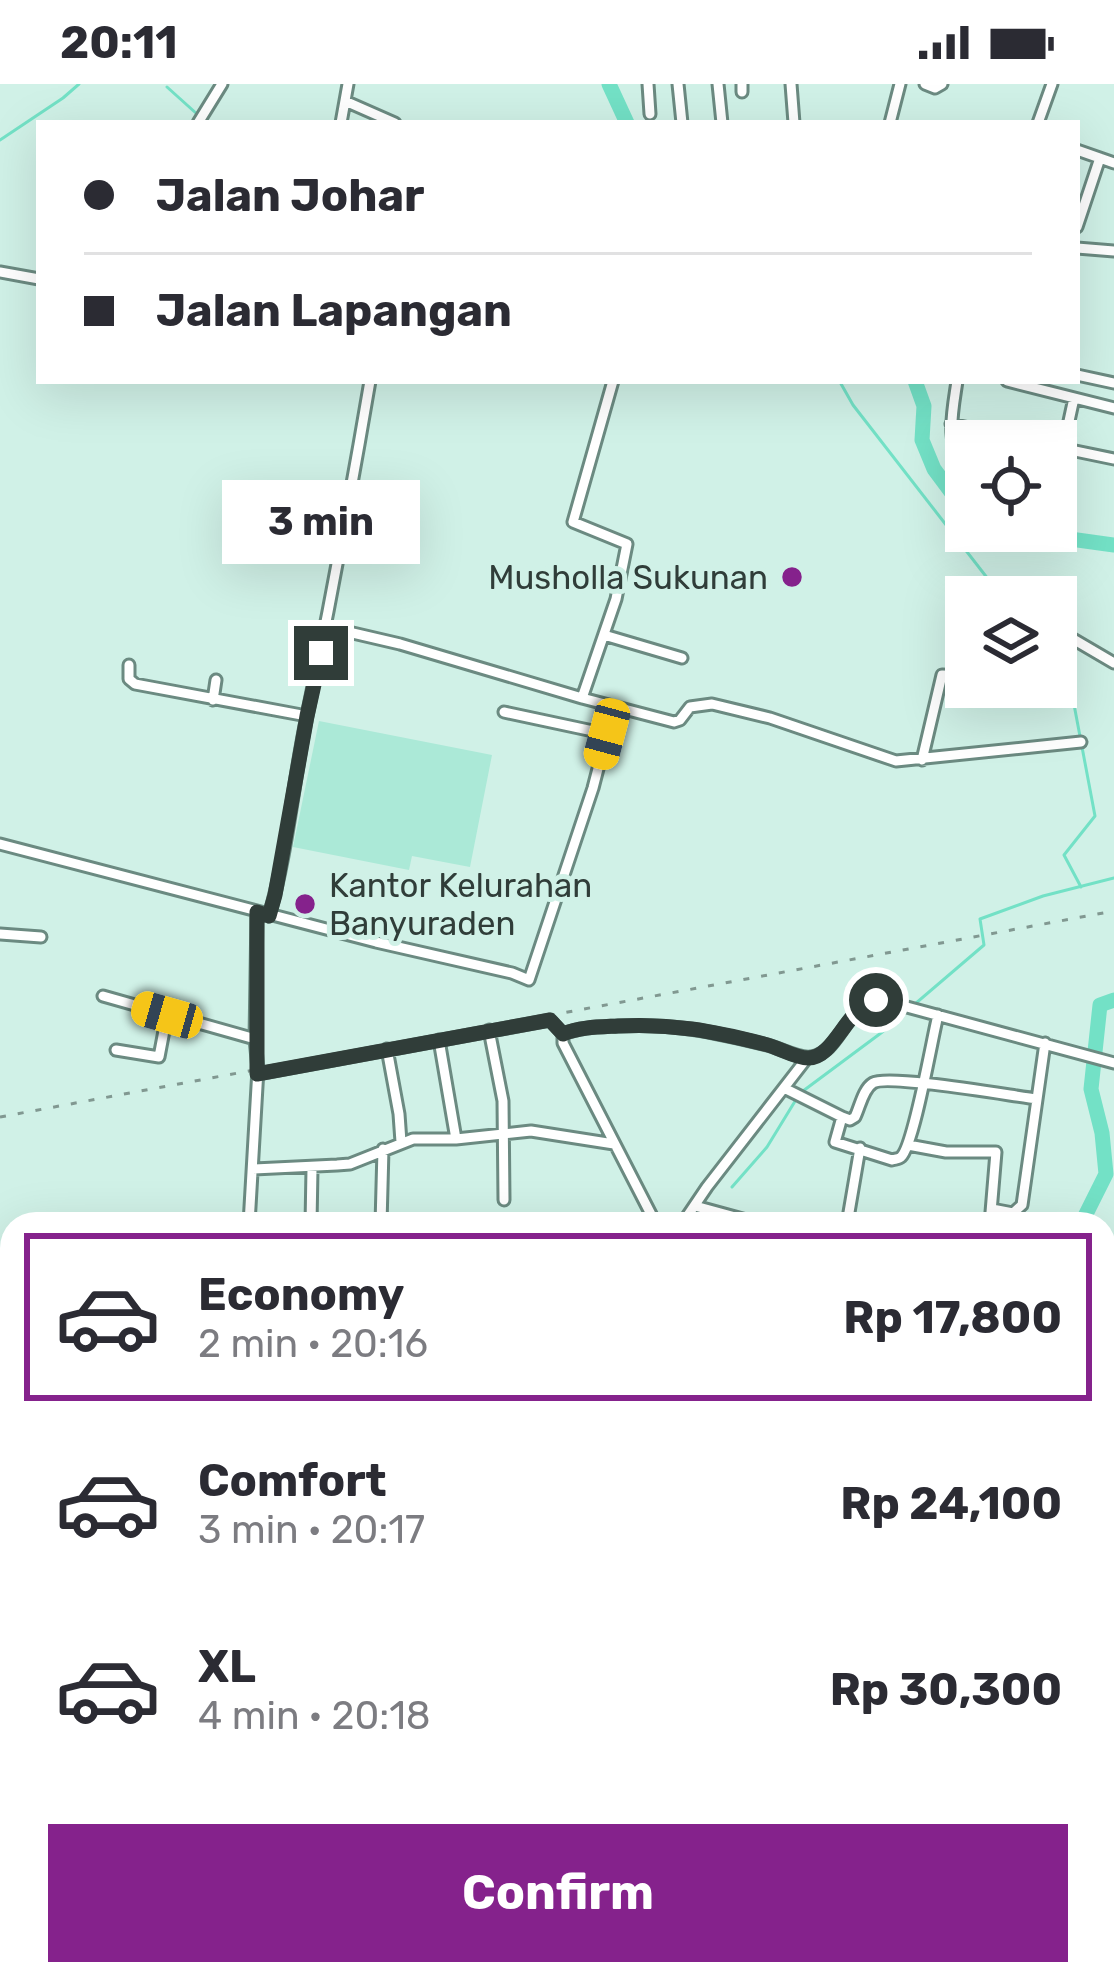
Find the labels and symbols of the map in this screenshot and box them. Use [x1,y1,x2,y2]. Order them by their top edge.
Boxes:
callout: 3 min [222,479,420,563]
place label: Musholla Sukunan [488,558,768,597]
marker: Musholla Sukunan [779,564,805,590]
route end [294,626,348,680]
car [580,695,634,773]
place label: Kantor Kelurahan Banyuraden [329,866,592,943]
marker: Kantor Kelurahan Banyuraden [292,891,318,917]
route start [849,973,903,1027]
car [127,988,207,1042]

